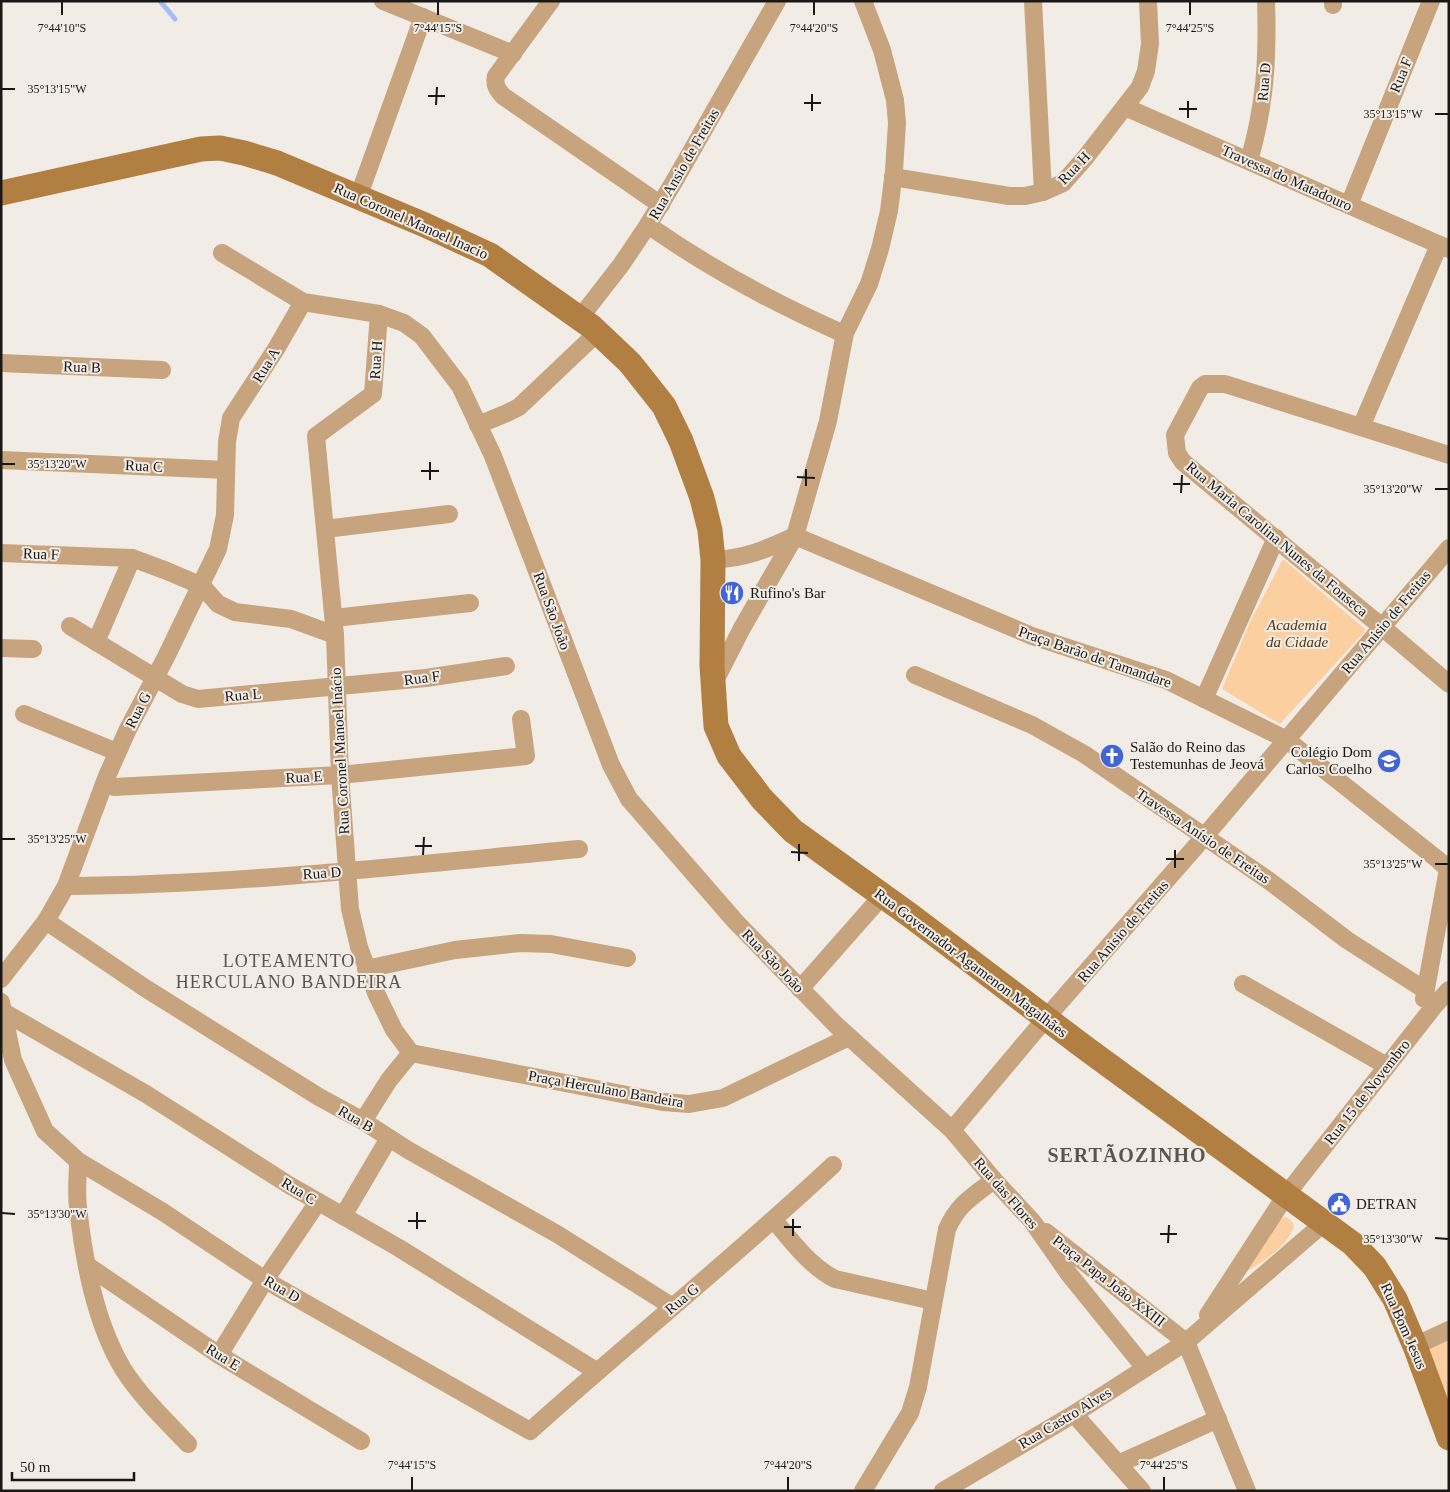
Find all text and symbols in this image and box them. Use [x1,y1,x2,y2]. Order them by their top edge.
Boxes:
text: 7°44'10"S [38,21,86,35]
text: 7°44'15"S [414,21,462,35]
text: 7°44'20"S [790,21,838,35]
text: 7°44'25"S [1166,21,1214,35]
street label: Rua F [1387,55,1415,95]
street label: Rua D [1254,62,1274,102]
text: 35°13'15"W [27,82,87,96]
street label: Rua Ansio de Freitas [646,106,722,222]
text: 35°13'15"W [1363,107,1423,121]
street label: Travessa do Matadouro [1219,142,1355,214]
street label: Rua H [1055,148,1093,187]
street label: Rua Coronel Manoel Inacio [331,180,491,262]
street label: Rua H [367,340,385,380]
street label: Rua A [249,345,283,385]
street label: Rua B [63,358,101,376]
text: 35°13'20"W [27,457,87,471]
street label: Rua C [125,457,163,475]
street label: Rua Maria Carolina Nunes da Fonseca [1183,458,1371,620]
text: 35°13'20"W [1363,482,1423,496]
street label: Rua F [23,545,59,563]
street label: Rua Anisio de Freitas [1338,567,1434,677]
street label: Rua São João [531,570,573,652]
restaurant icon: Rufino's Bar [719,580,745,606]
place label: Rufino's Bar [750,585,826,601]
park label: Academia da Cidade [1266,617,1328,650]
street label: Praça Barão de Tamandare [1016,623,1174,691]
street label: Rua Coronel Manoel Inácio [328,667,352,835]
street label: Rua F [403,668,441,688]
street label: Rua L [224,685,262,705]
street label: Rua G [122,689,154,731]
place label: Salão do Reino das Testemunhas de Jeová [1130,739,1264,772]
church icon: Salão do Reino das Testemunhas de Jeová [1099,743,1125,769]
place label: Colégio Dom Carlos Coelho [1286,744,1372,777]
school or university icon: Colégio Dom Carlos Coelho [1376,748,1402,774]
street label: Rua E [285,768,323,786]
street label: Travessa Anísio de Freitas [1133,785,1273,887]
text: 35°13'25"W [27,832,87,846]
text: 35°13'25"W [1363,857,1423,871]
street label: Rua D [302,864,342,882]
street label: Rua Anisio de Freitas [1074,877,1172,985]
street label: Rua Governador Agamenon Magalhães [872,885,1071,1041]
street label: Rua São João [739,926,807,996]
district label: LOTEAMENTO HERCULANO BANDEIRA [176,951,402,992]
street label: Rua 15 de Novembro [1321,1036,1413,1148]
street label: Praça Herculano Bandeira [527,1067,685,1111]
street label: Rua B [336,1103,376,1135]
district label: SERTÃOZINHO [1047,1144,1207,1166]
street label: Rua das Flores [971,1154,1041,1232]
street label: Rua C [279,1174,319,1208]
public building icon: DETRAN [1326,1191,1352,1217]
place label: DETRAN [1356,1196,1417,1212]
text: 35°13'30"W [27,1207,87,1221]
street label: Praça Papa João XXIII [1050,1232,1168,1330]
text: 35°13'30"W [1363,1232,1423,1246]
street label: Rua D [261,1272,303,1306]
street label: Rua G [662,1280,702,1318]
street label: Rua Bom Jesus [1378,1280,1430,1372]
street label: Rua E [203,1340,243,1374]
street label: Rua Castro Alves [1016,1384,1114,1452]
scale bar [12,1450,135,1482]
text: 7°44'15"S [388,1458,436,1472]
text: 7°44'20"S [764,1458,812,1472]
text: 7°44'25"S [1140,1458,1188,1472]
text: 50 m [20,1459,51,1475]

